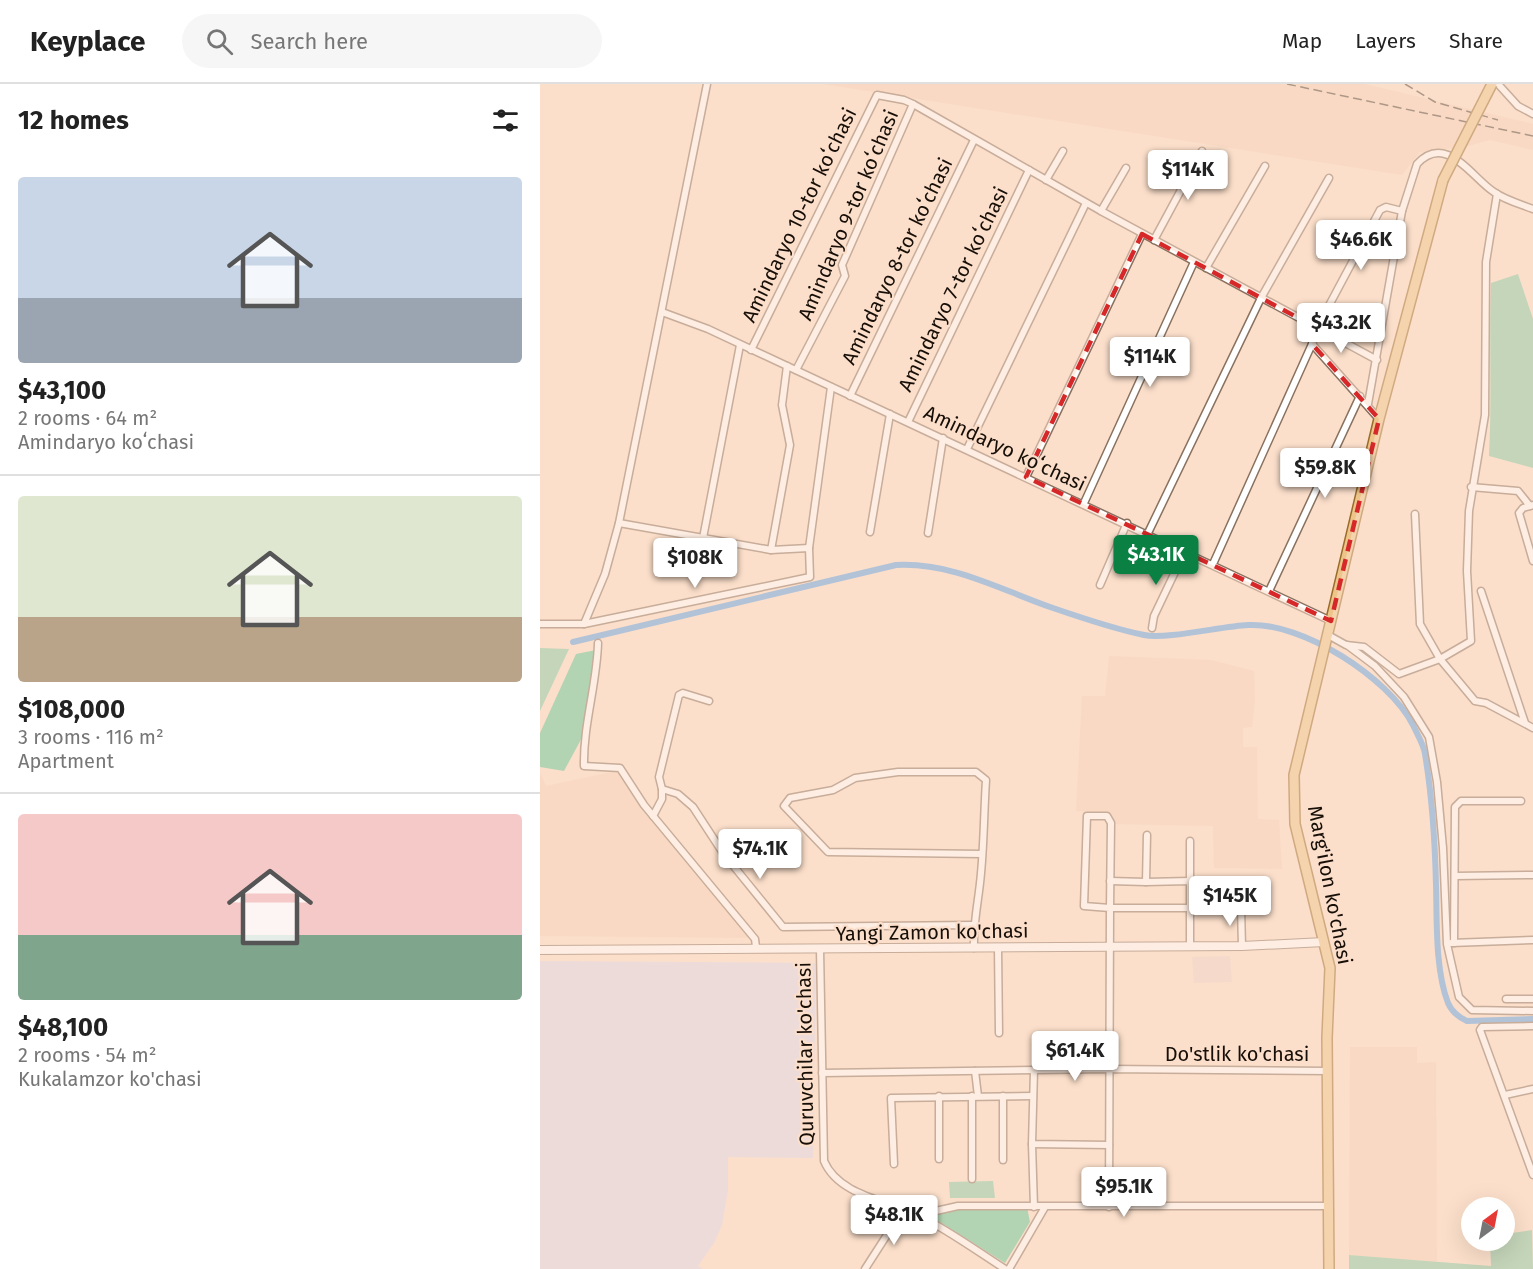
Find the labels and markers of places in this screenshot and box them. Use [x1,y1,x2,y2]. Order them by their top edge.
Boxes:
pin: $114K [1146,150,1230,201]
pin: $46.6K [1312,220,1410,271]
pin: $43.2K [1292,303,1390,354]
pin: $114K [1108,337,1192,388]
pin: $59.8K [1276,448,1374,499]
pin: $43.1K [1107,535,1205,586]
pin: $108K [653,538,737,589]
pin: $74.1K [711,829,809,880]
pin: $145K [1188,876,1272,927]
pin: $61.4K [1026,1031,1124,1082]
pin: $95.1K [1075,1167,1173,1218]
pin: $48.1K [845,1195,943,1246]

